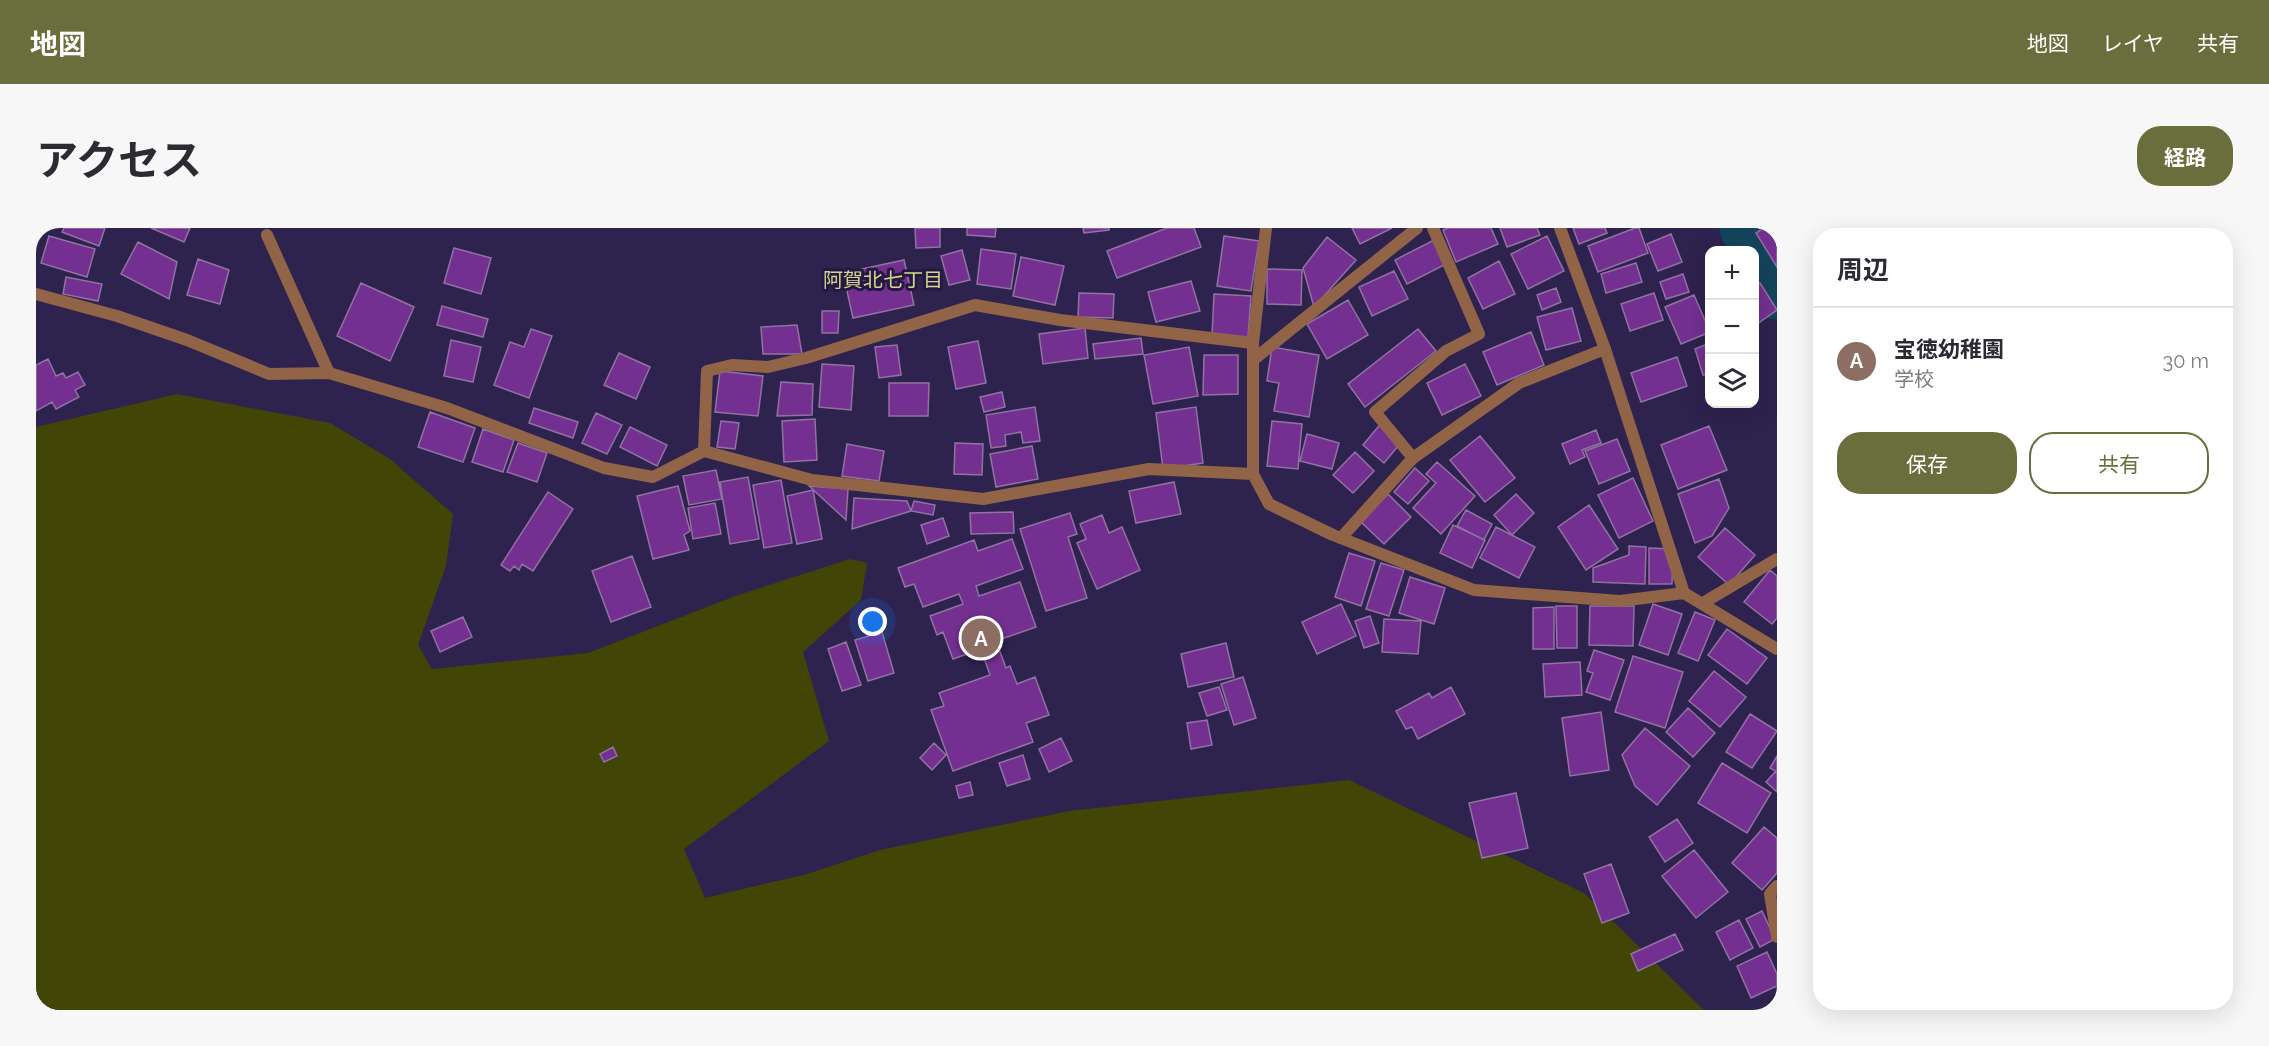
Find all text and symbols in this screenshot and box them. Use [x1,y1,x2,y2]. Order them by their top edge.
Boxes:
text: 地図 [30,28,86,61]
text: 地図 [2027,31,2069,56]
text: レイヤ [2102,31,2164,56]
text: 共有 [2197,31,2239,56]
button: 経路 [2137,126,2233,186]
text: アクセス [36,136,202,185]
map controls [1705,246,1759,408]
button: + [1705,246,1759,300]
text: 周辺 [1837,255,1889,285]
district label: 阿賀北七丁目 [823,268,943,292]
button: − [1705,300,1759,354]
text: 宝徳幼稚園 [1894,336,2004,362]
text: A [1850,349,1863,373]
text: 30 m [2163,349,2209,373]
button: layers [1705,354,1759,408]
text: 学校 [1894,367,1934,391]
button: 保存 [1837,432,2017,494]
button: 共有 [2029,432,2209,494]
your location [858,607,887,636]
pin: A [962,616,1000,660]

